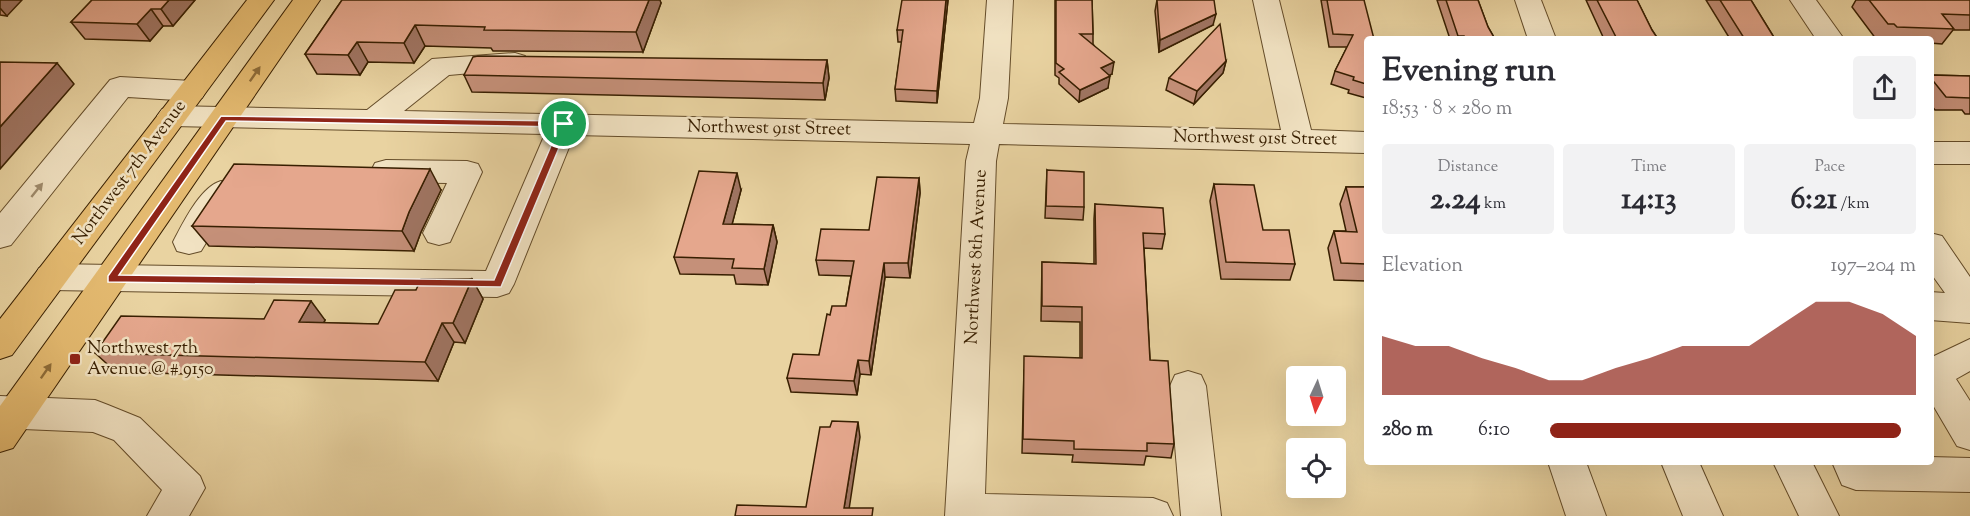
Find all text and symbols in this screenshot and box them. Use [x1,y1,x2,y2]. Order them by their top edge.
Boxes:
text: Evening run [1382,48,1556,96]
button: share [1853,56,1916,119]
one-way arrow [249,66,260,82]
street label: Northwest 7th Avenue [67,95,193,251]
text: 18:53 · 8 × 280 m [1382,95,1512,124]
pin [538,98,589,149]
icon: arrive [547,107,580,140]
street label: Northwest 91st Street [687,115,851,143]
street label: Northwest 91st Street [1173,125,1337,153]
text: Distance [1438,156,1498,179]
text: Time [1631,156,1667,179]
text: Pace [1815,156,1845,179]
street label: Northwest 8th Avenue [959,169,995,345]
text: 2.24 [1430,179,1481,222]
text: 14:13 [1621,179,1677,222]
text: 6:21 [1791,179,1837,222]
one-way arrow [30,183,42,198]
text: km [1481,193,1506,216]
text: /km [1837,193,1870,216]
text: Elevation [1382,252,1463,281]
text: 197–204 m [1830,252,1916,281]
place label: Northwest 7th Avenue @ # 9150 [87,336,214,383]
marker: Northwest 7th Avenue @ # 9150 [68,352,82,366]
one-way arrow [40,363,51,379]
north arrow [1286,366,1346,426]
map controls [1286,366,1346,498]
text: 280 m [1382,416,1433,445]
text: 6:10 [1478,416,1510,445]
button: locate [1286,438,1346,498]

